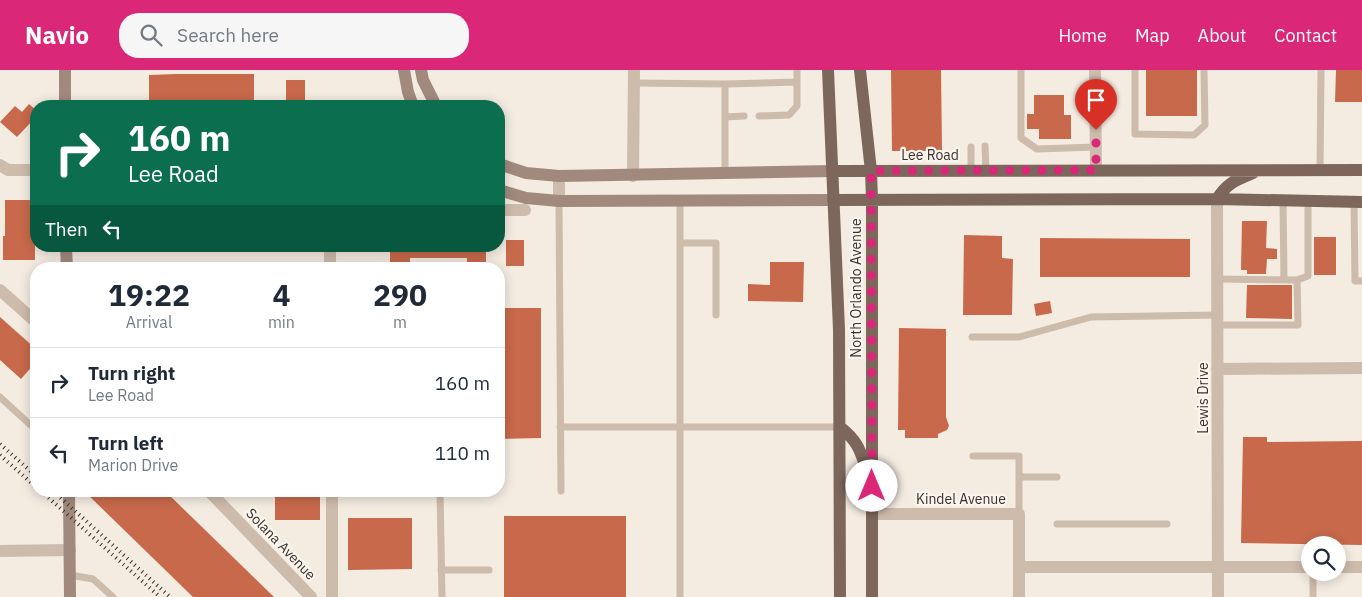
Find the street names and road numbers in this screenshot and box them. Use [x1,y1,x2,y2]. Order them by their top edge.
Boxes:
street label: Lee Road [901,146,959,164]
street label: North Orlando Avenue [847,218,865,358]
street label: Lewis Drive [1194,362,1212,434]
street label: Kindel Avenue [916,490,1006,508]
street label: Solana Avenue [242,504,320,584]

